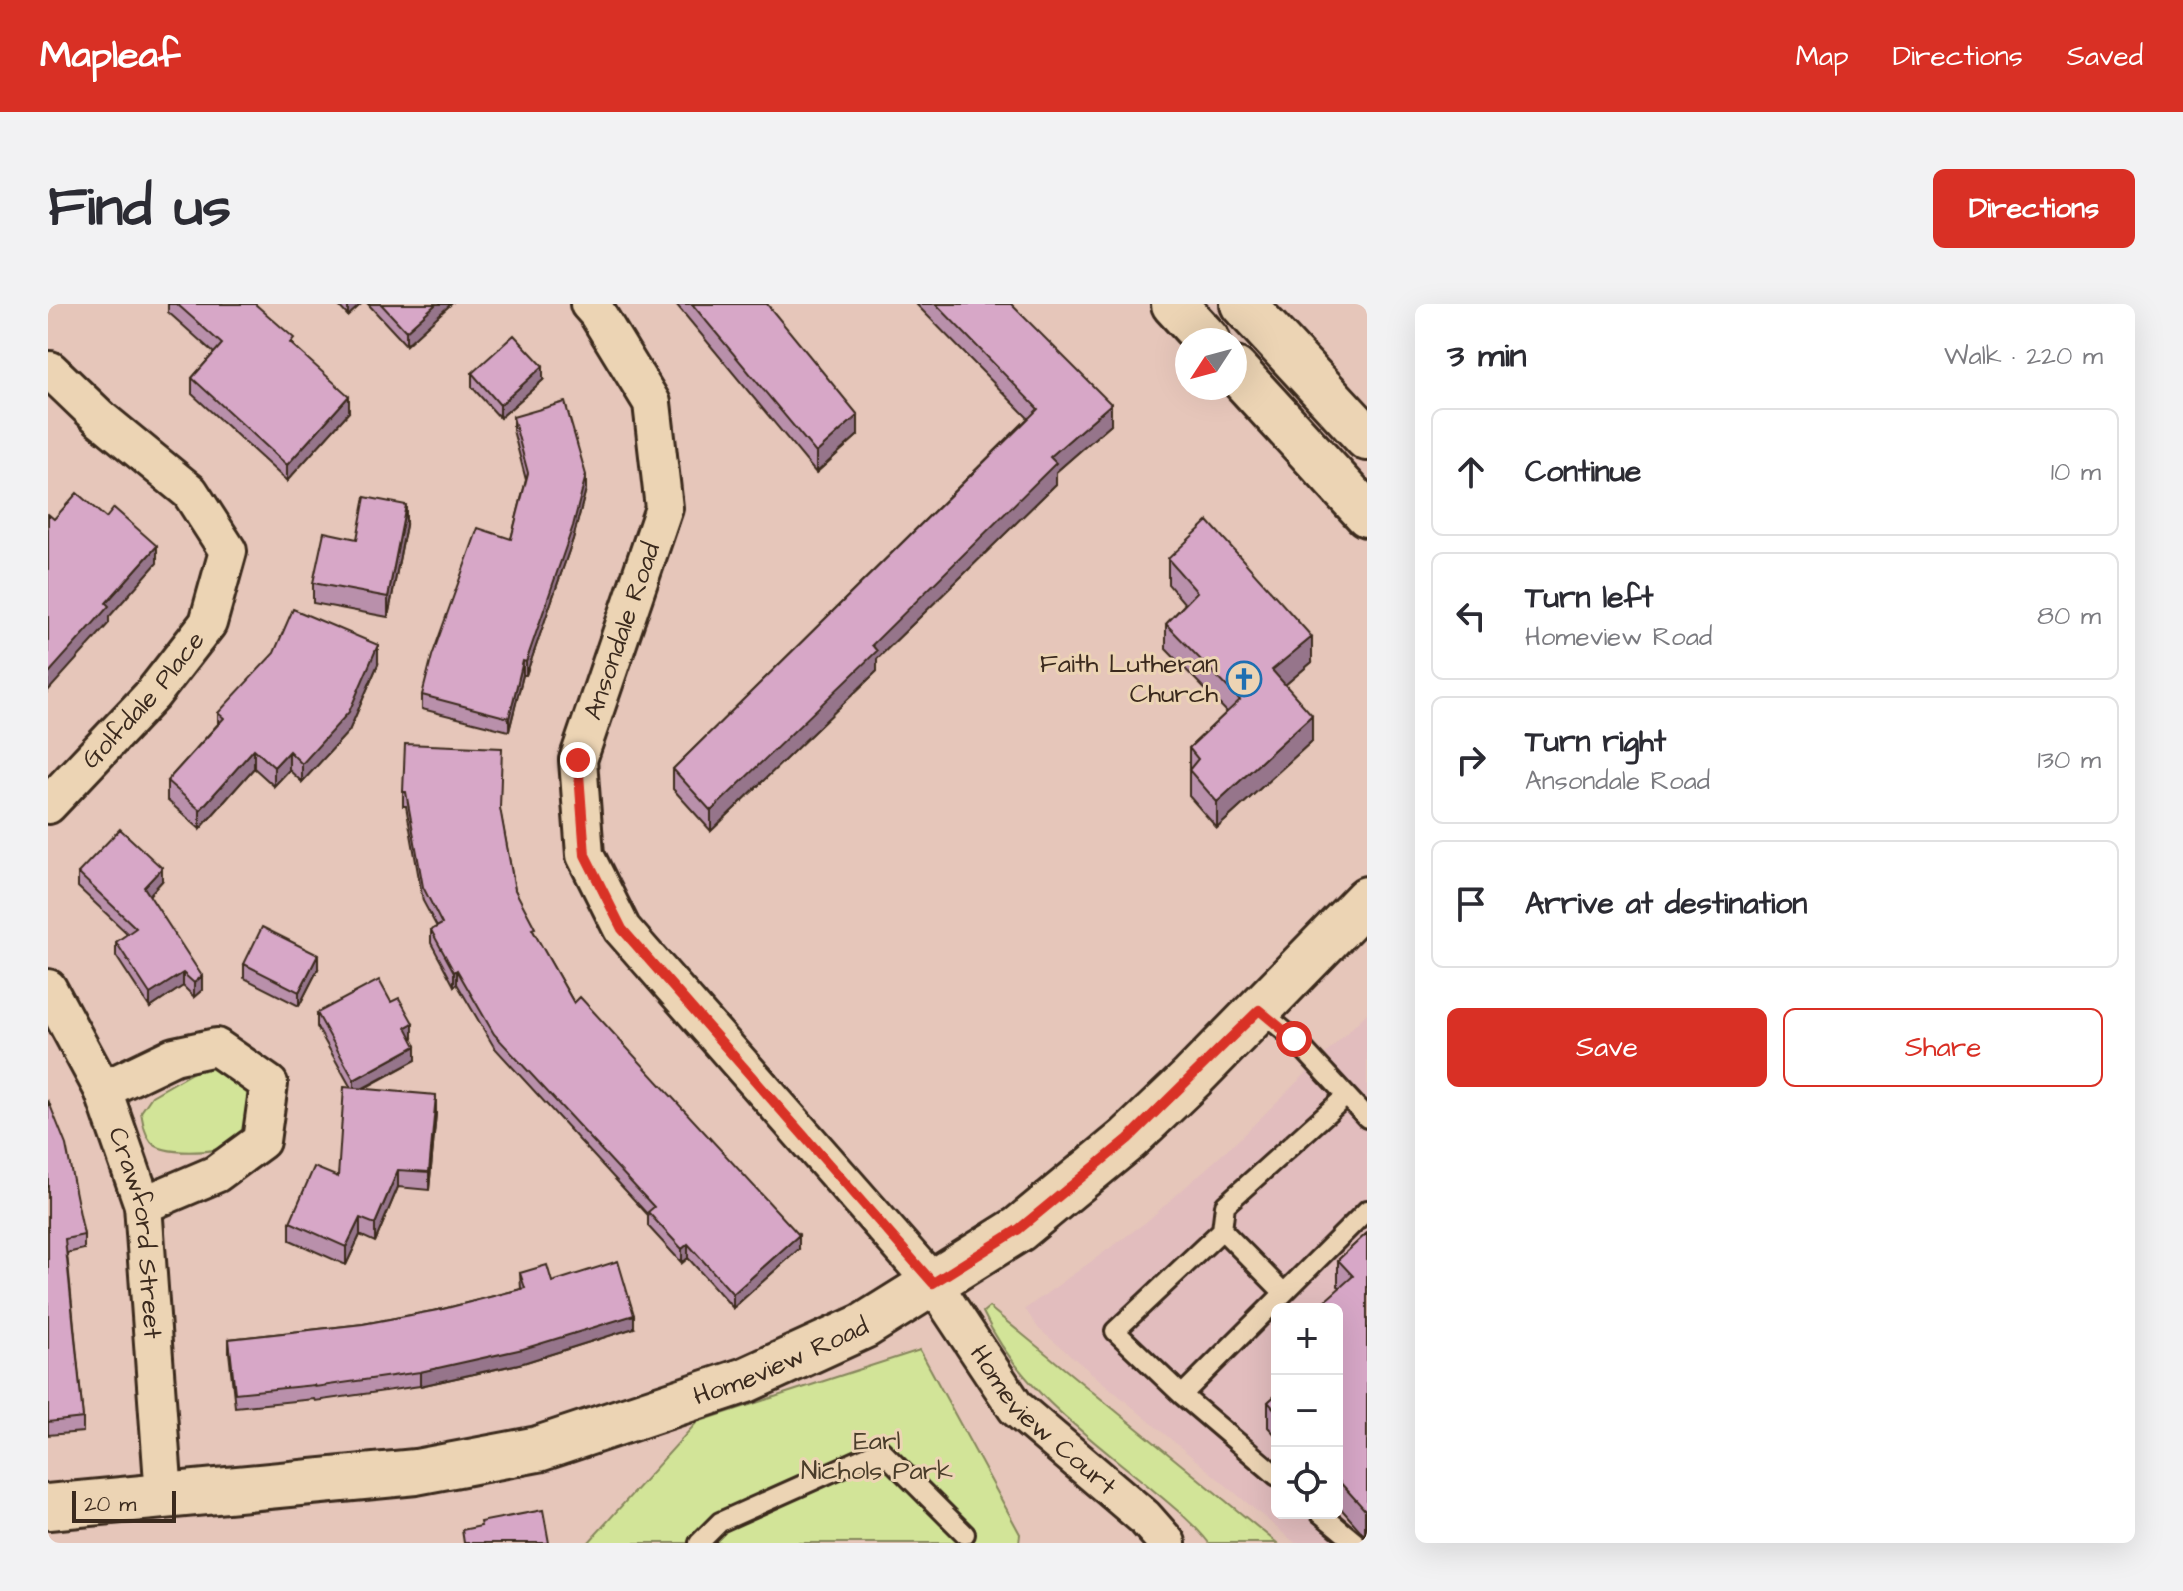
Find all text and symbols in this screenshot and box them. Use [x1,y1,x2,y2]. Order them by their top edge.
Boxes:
text: Mapleaf [40,30,180,82]
text: Map [1796,37,1849,76]
text: Directions [1893,37,2023,76]
text: Saved [2067,37,2143,76]
text: Find us [48,169,231,247]
button: Directions [1933,169,2135,248]
north arrow [1175,328,1247,400]
text: 3 min [1447,332,1527,380]
text: Walk · 220 m [1944,338,2103,374]
icon: ahead [1449,450,1493,494]
text: Continue [1525,451,1641,493]
text: 10 m [2051,454,2101,490]
street label: Ansondale Road [575,538,669,724]
text: Turn left [1525,577,1653,619]
icon: left [1449,594,1493,638]
text: 80 m [2037,598,2101,634]
text: Homeview Road [1525,619,1712,655]
street label: Golfdale Place [73,624,213,777]
place label: Faith Lutheran Church [1040,646,1218,712]
church icon: Faith Lutheran Church [1225,660,1263,698]
text: Turn right [1525,721,1666,763]
icon: right [1449,738,1493,782]
route end [560,742,596,778]
text: 130 m [2037,742,2101,778]
text: Ansondale Road [1525,763,1710,799]
icon: arrive [1449,882,1493,926]
text: Arrive at destination [1525,883,1807,925]
button: Save [1447,1008,1767,1087]
button: Share [1783,1008,2103,1087]
route start [1276,1021,1312,1057]
street label: Crawford Street [99,1122,171,1341]
map controls [1271,1303,1343,1519]
button: + [1271,1303,1343,1375]
street label: Homeview Road [688,1308,874,1414]
street label: Homeview Court [961,1338,1124,1504]
button: − [1271,1375,1343,1447]
park label: Earl Nichols Park [801,1423,953,1489]
button: locate [1271,1447,1343,1519]
scale bar [72,1487,176,1523]
text: 20 m [84,1489,136,1520]

